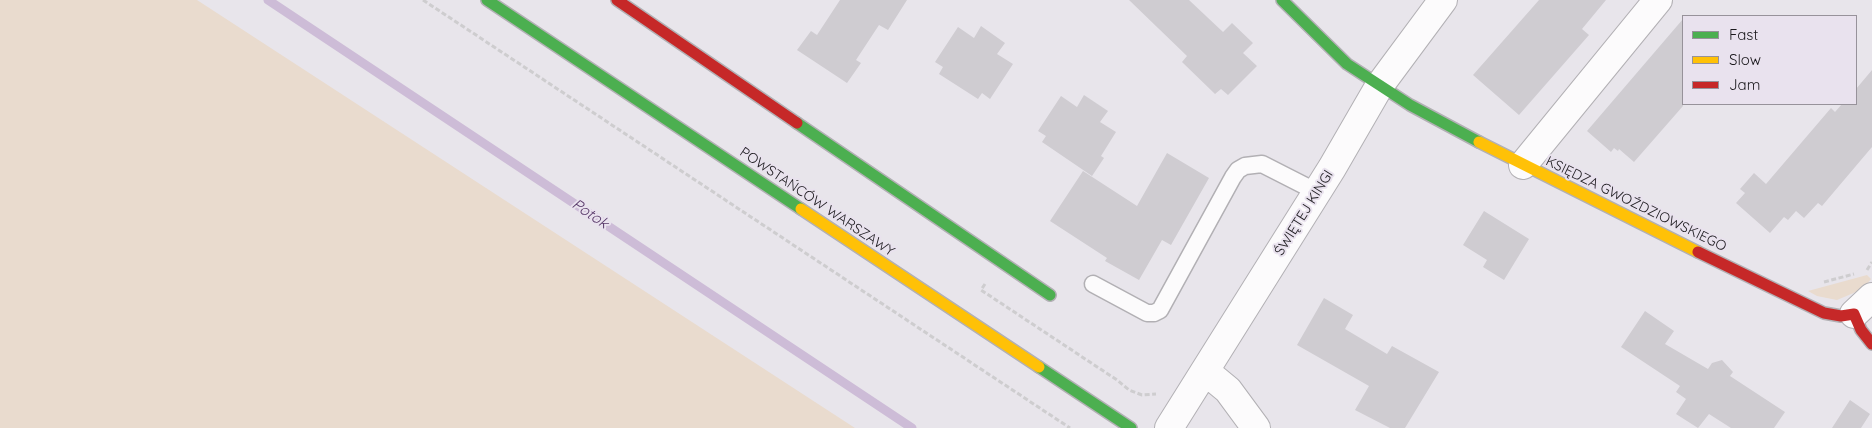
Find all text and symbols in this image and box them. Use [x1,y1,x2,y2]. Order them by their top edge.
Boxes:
legend [1682,15,1857,105]
text: Fast [1729,25,1758,44]
text: Slow [1729,50,1761,69]
text: Jam [1729,75,1760,94]
street label: POWSTAŃCÓW WARSZAWY [736,144,898,260]
street label: KSIĘDZA GWOŹDZIOWSKIEGO [1543,153,1729,255]
street label: ŚWIĘTEJ KINGI [1271,167,1337,259]
water label: Potok [568,195,612,233]

